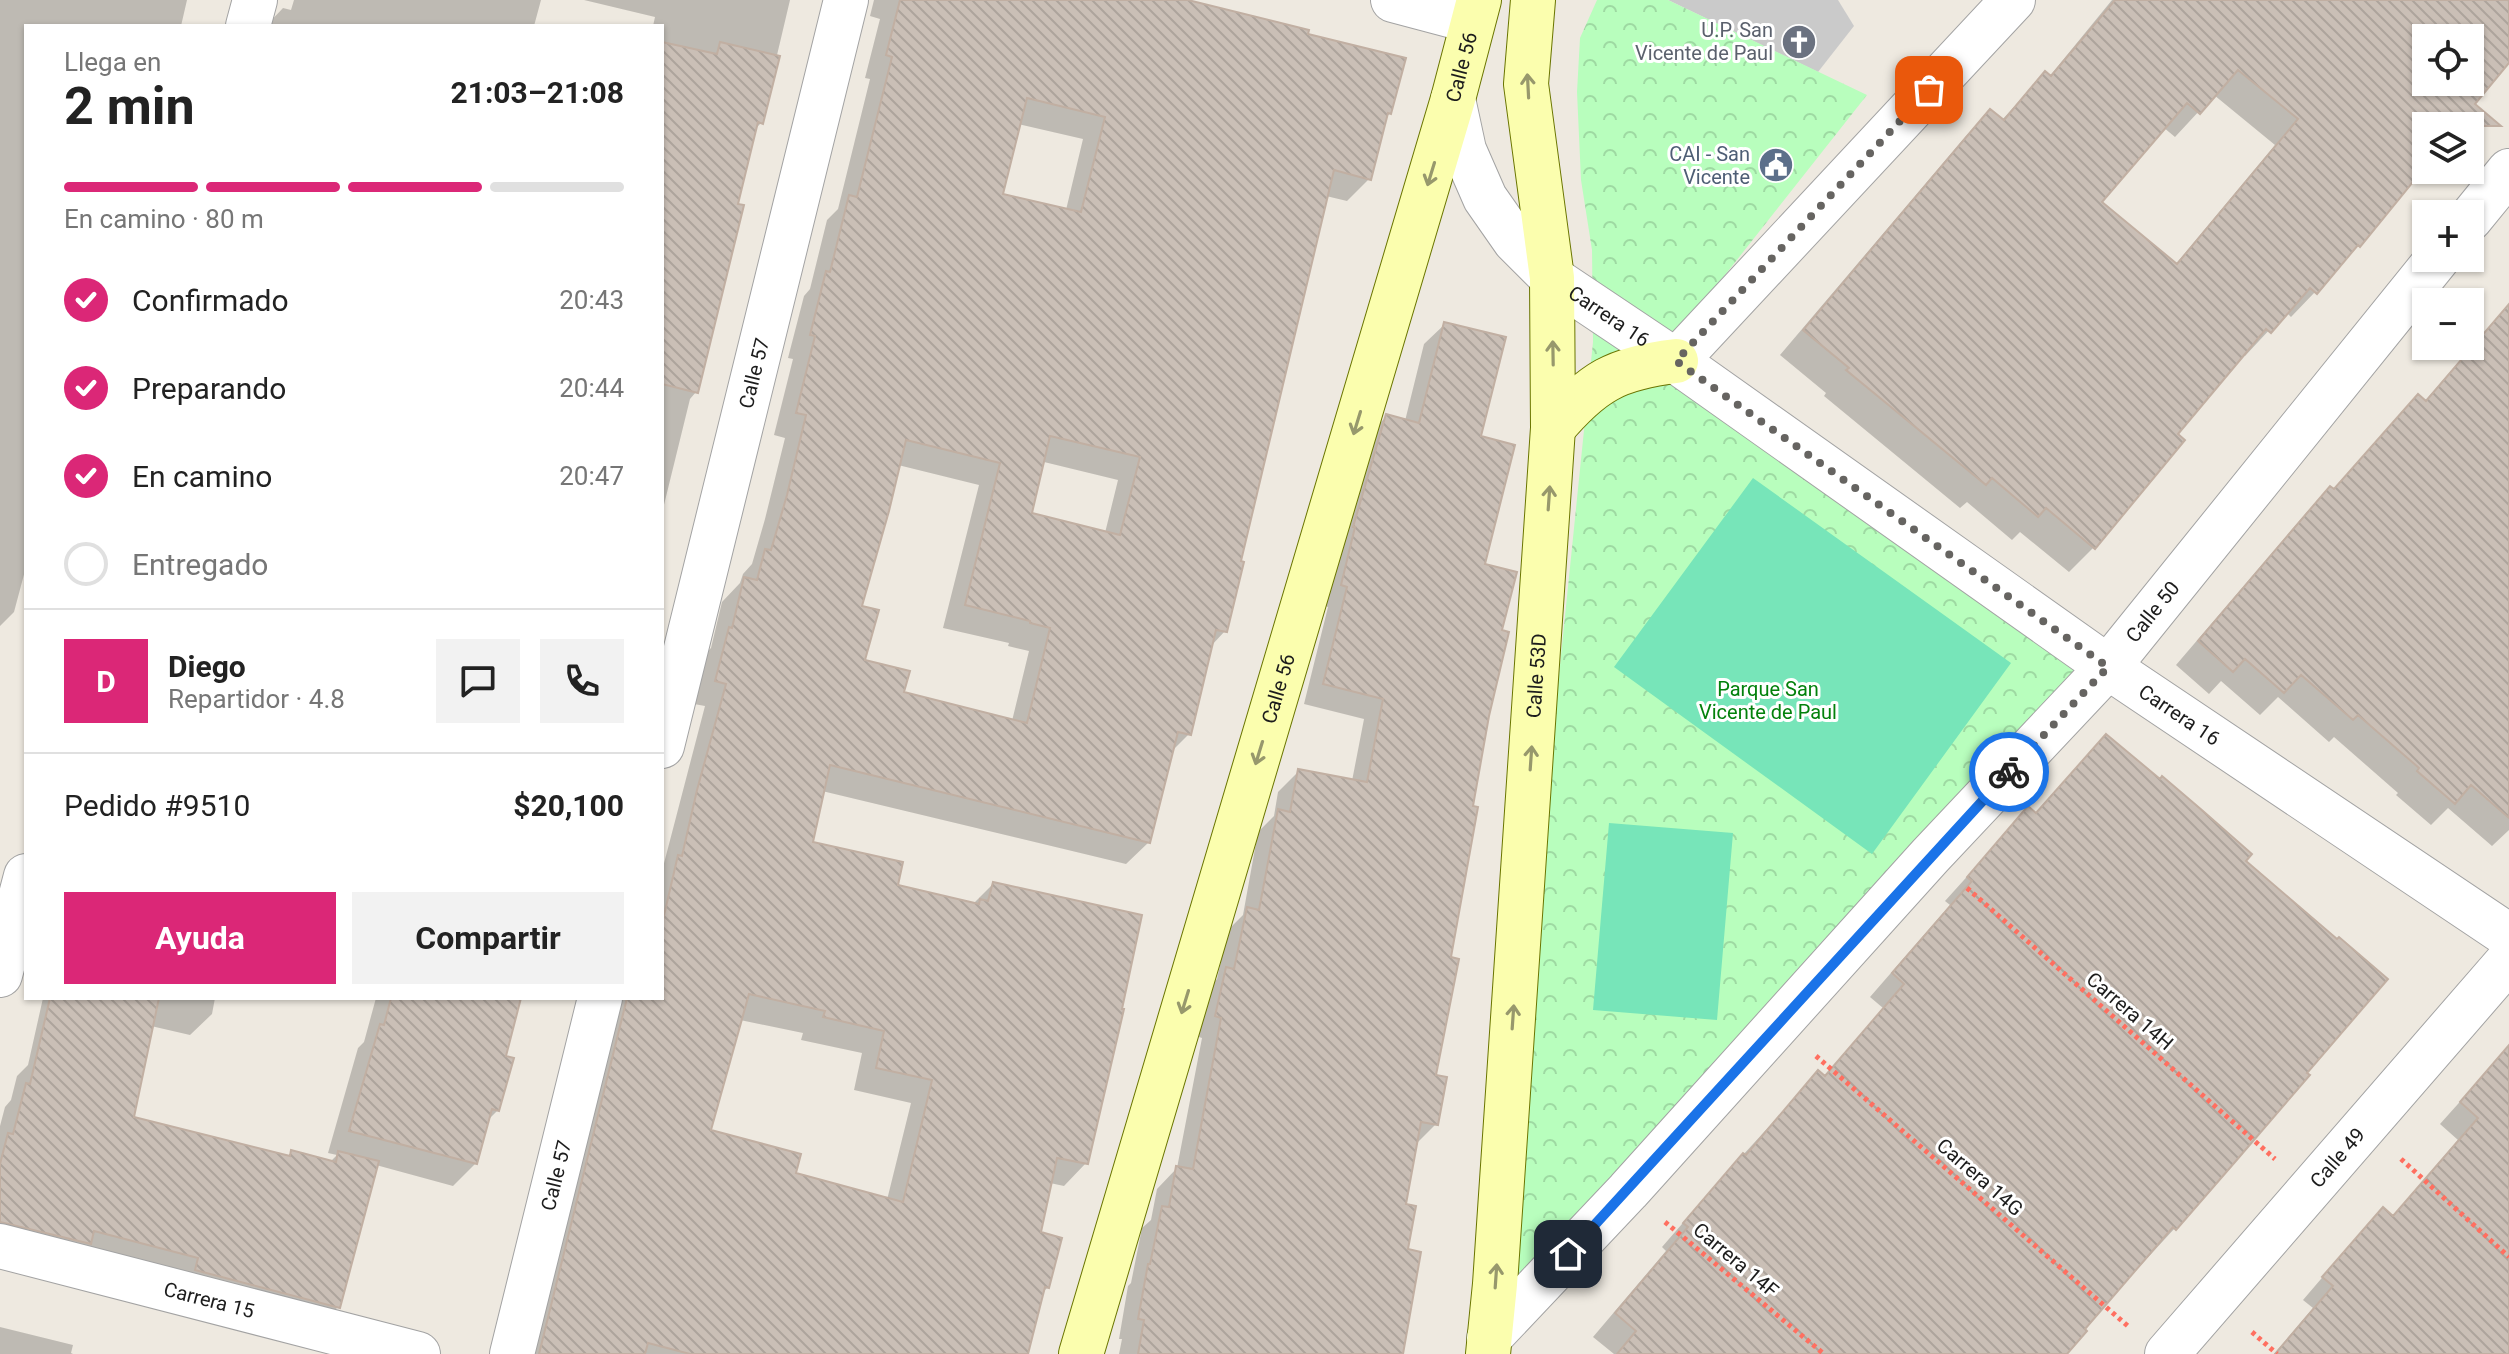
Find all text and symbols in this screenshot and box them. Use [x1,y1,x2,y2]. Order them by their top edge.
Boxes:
place label: U.P. San Vicente de Paul [1635,18,1773,65]
church icon: U.P. San Vicente de Paul [1780,23,1818,61]
map controls [2412,24,2484,360]
button: locate [2412,24,2484,96]
street label: Calle 56 [1441,29,1482,105]
text: Llega en [64,47,161,77]
pin [1895,56,1963,124]
icon: bag [1907,68,1951,112]
one-way arrow [1520,73,1535,100]
text: 21:03–21:08 [450,75,624,110]
text: 2 min [64,76,195,137]
button: layers [2412,112,2484,184]
place label: CAI - San Vicente [1669,142,1750,189]
public building icon: CAI - San Vicente [1757,146,1795,184]
one-way arrow [1423,160,1438,186]
button: + [2412,200,2484,272]
text: En camino · 80 m [64,204,264,234]
icon: check [64,278,108,322]
street label: Carrera 16 [1564,280,1654,352]
text: Confirmado [132,283,289,318]
text: 20:43 [559,285,624,315]
button: − [2412,288,2484,360]
street label: Calle 57 [734,335,774,411]
one-way arrow [1545,340,1560,367]
icon: check [64,366,108,410]
text: Preparando [132,371,286,406]
text: 20:44 [559,373,624,403]
one-way arrow [1349,409,1364,435]
icon: check [64,454,108,498]
text: En camino [132,459,272,494]
text: 20:47 [559,461,624,491]
one-way arrow [1542,485,1557,512]
text: Entregado [132,547,268,582]
street label: Calle 50 [2121,576,2184,647]
street label: Calle 53D [1521,633,1551,719]
button: chat [436,639,520,723]
button: phone [540,639,624,723]
text: Diego [168,649,246,684]
street label: Calle 56 [1257,651,1300,726]
text: D [96,664,116,699]
park label: Parque San Vicente de Paul [1699,677,1837,724]
street label: Carrera 16 [2134,679,2225,751]
text: Repartidor · 4.8 [168,684,345,714]
courier [1969,732,2049,812]
one-way arrow [1251,739,1266,765]
one-way arrow [1524,745,1539,772]
icon: bike [1987,750,2031,794]
text: Pedido #9510 [64,788,250,823]
text: $20,100 [513,788,624,823]
button: Ayuda [64,892,336,984]
button: Compartir [352,892,624,984]
street label: Carrera 14H [2082,967,2178,1055]
one-way arrow [1177,989,1191,1014]
one-way arrow [1506,1004,1521,1031]
street label: Calle 49 [2305,1123,2370,1193]
street label: Carrera 14G [1932,1133,2028,1221]
street label: Calle 57 [536,1138,576,1213]
street label: Carrera 14F [1689,1217,1783,1303]
pin [1534,1220,1602,1288]
icon: home [1546,1232,1590,1276]
one-way arrow [1489,1263,1504,1290]
street label: Carrera 15 [161,1277,257,1323]

